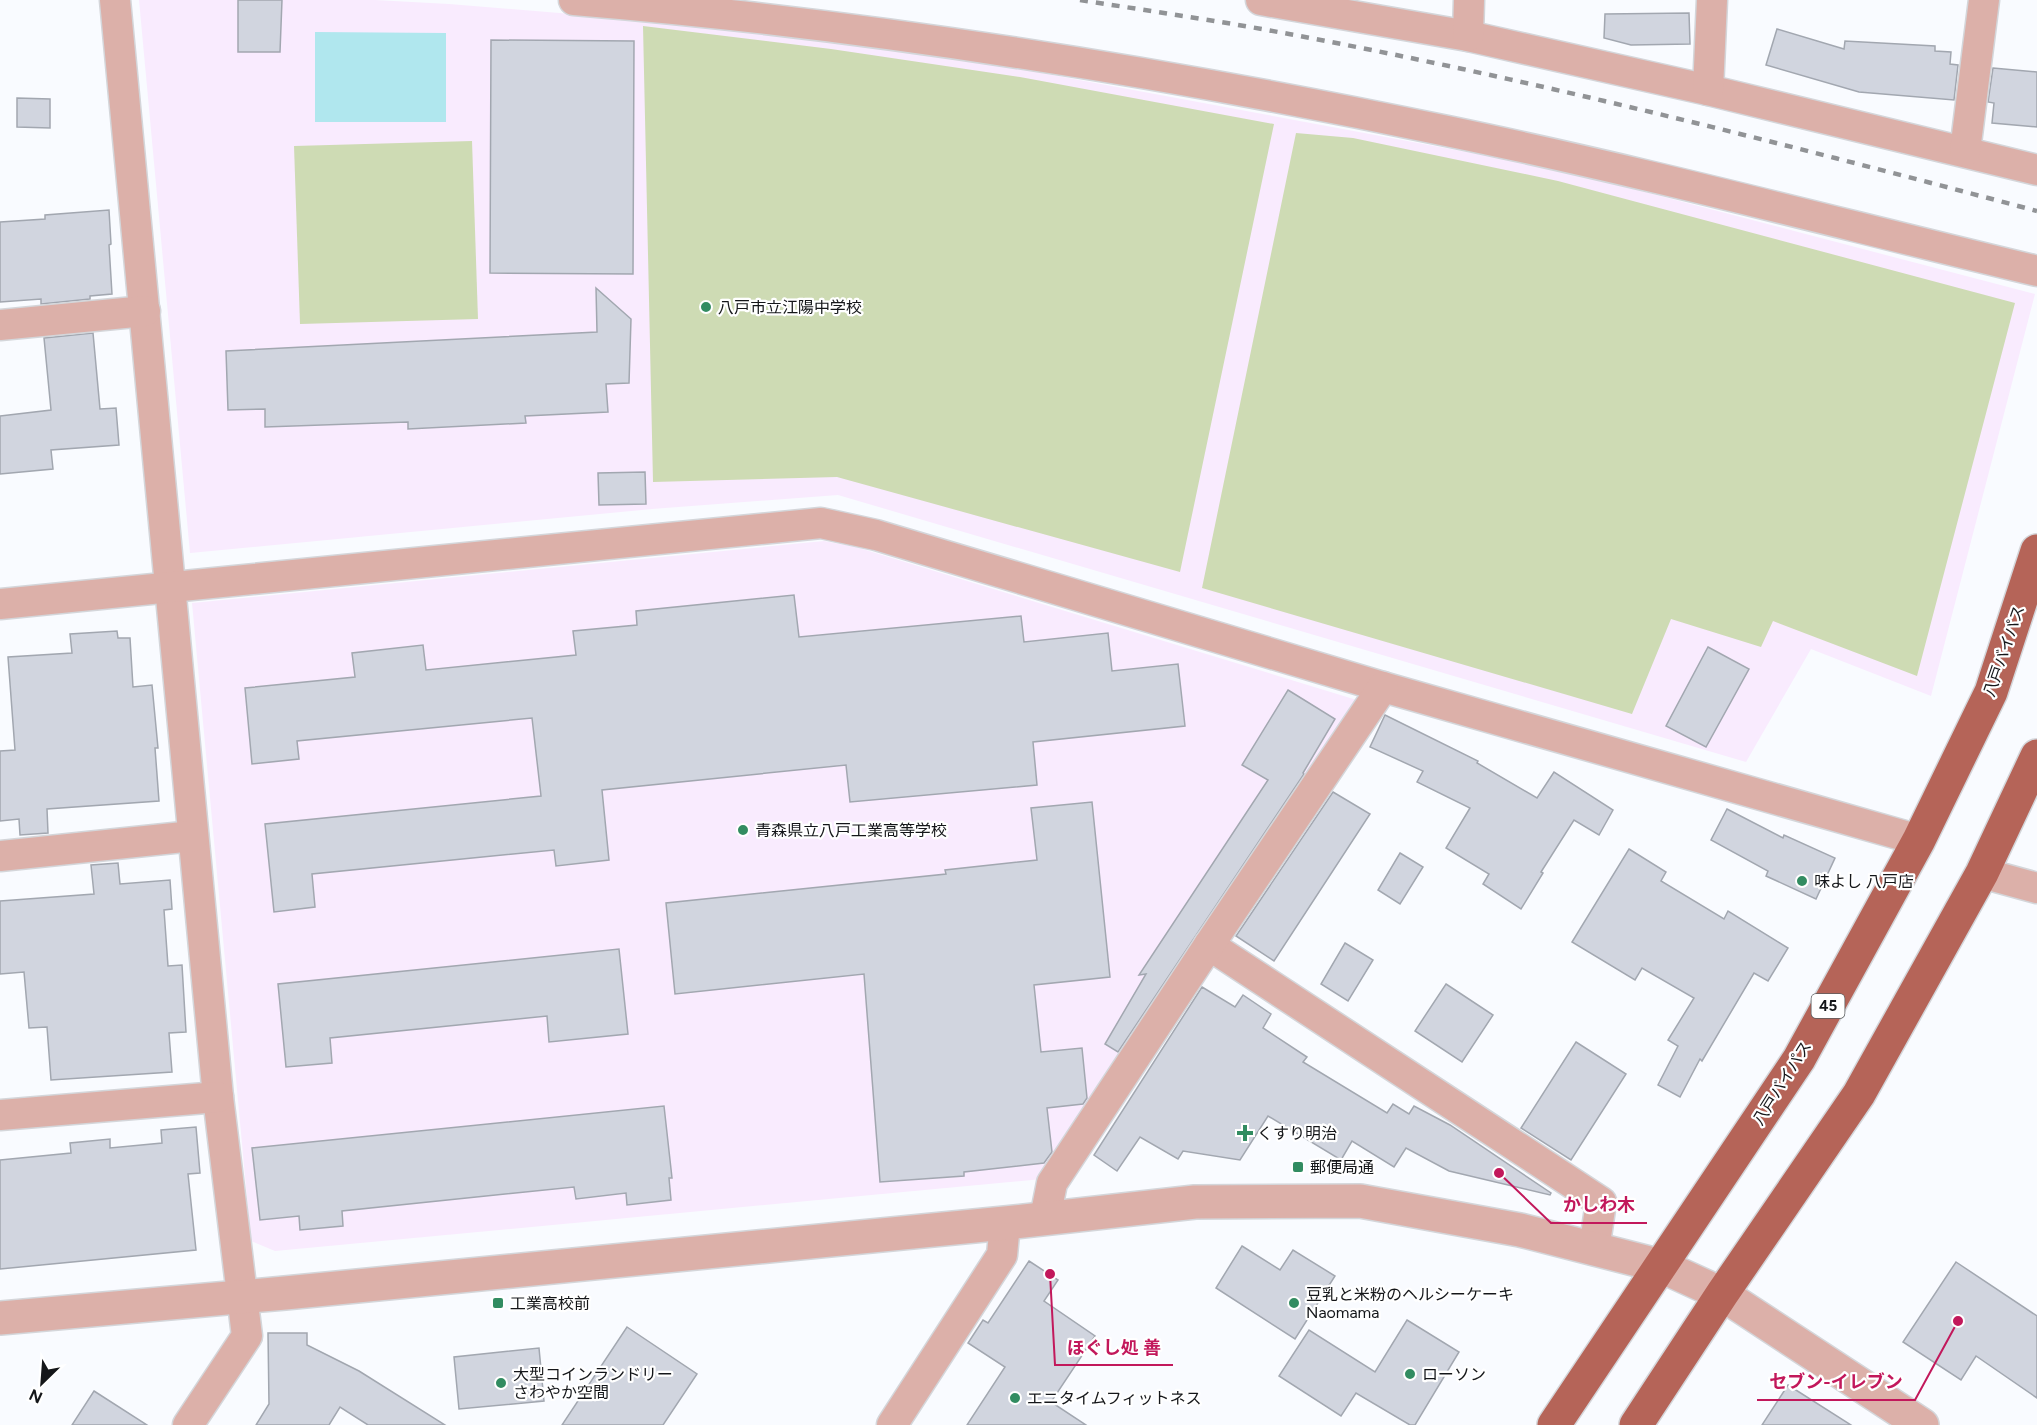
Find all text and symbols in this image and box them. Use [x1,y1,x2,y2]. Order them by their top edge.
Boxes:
place label: 八戸市立江陽中学校 [718,298,862,317]
marker: 八戸市立江陽中学校 [699,300,713,314]
street label: 八戸バイパス [1979,603,2029,699]
place label: 青森県立八戸工業高等学校 [755,821,947,840]
marker: 青森県立八戸工業高等学校 [736,823,750,837]
place label: 味よし 八戸店 [1814,872,1914,891]
marker: 味よし 八戸店 [1795,874,1809,888]
road number: 45 [1812,994,1844,1018]
street label: 八戸バイパス [1749,1037,1815,1129]
place label: くすり明治 [1257,1124,1337,1143]
marker: くすり明治 [1238,1126,1252,1140]
place label: 郵便局通 [1310,1158,1374,1177]
marker: 郵便局通 [1291,1160,1305,1174]
callout: かしわ木 [1551,1187,1647,1223]
text: かしわ木 [1563,1194,1635,1216]
place label: 豆乳と米粉のヘルシーケーキ Naomama [1306,1285,1514,1322]
place label: 工業高校前 [510,1294,590,1313]
marker: 工業高校前 [491,1296,505,1310]
marker: 豆乳と米粉のヘルシーケーキ Naomama [1287,1296,1301,1310]
callout: ほぐし処 善 [1055,1329,1173,1365]
text: ほぐし処 善 [1067,1337,1161,1359]
north arrow [12,1353,72,1413]
callout: セブン-イレブン [1757,1364,1915,1400]
place label: 大型コインランドリー さわやか空間 [513,1365,673,1402]
place label: ローソン [1422,1365,1486,1384]
marker: ローソン [1403,1367,1417,1381]
text: セブン-イレブン [1769,1371,1903,1393]
marker: 大型コインランドリー さわやか空間 [494,1376,508,1390]
text: N [26,1385,45,1407]
place label: エニタイムフィットネス [1027,1389,1201,1408]
marker: エニタイムフィットネス [1008,1391,1022,1405]

